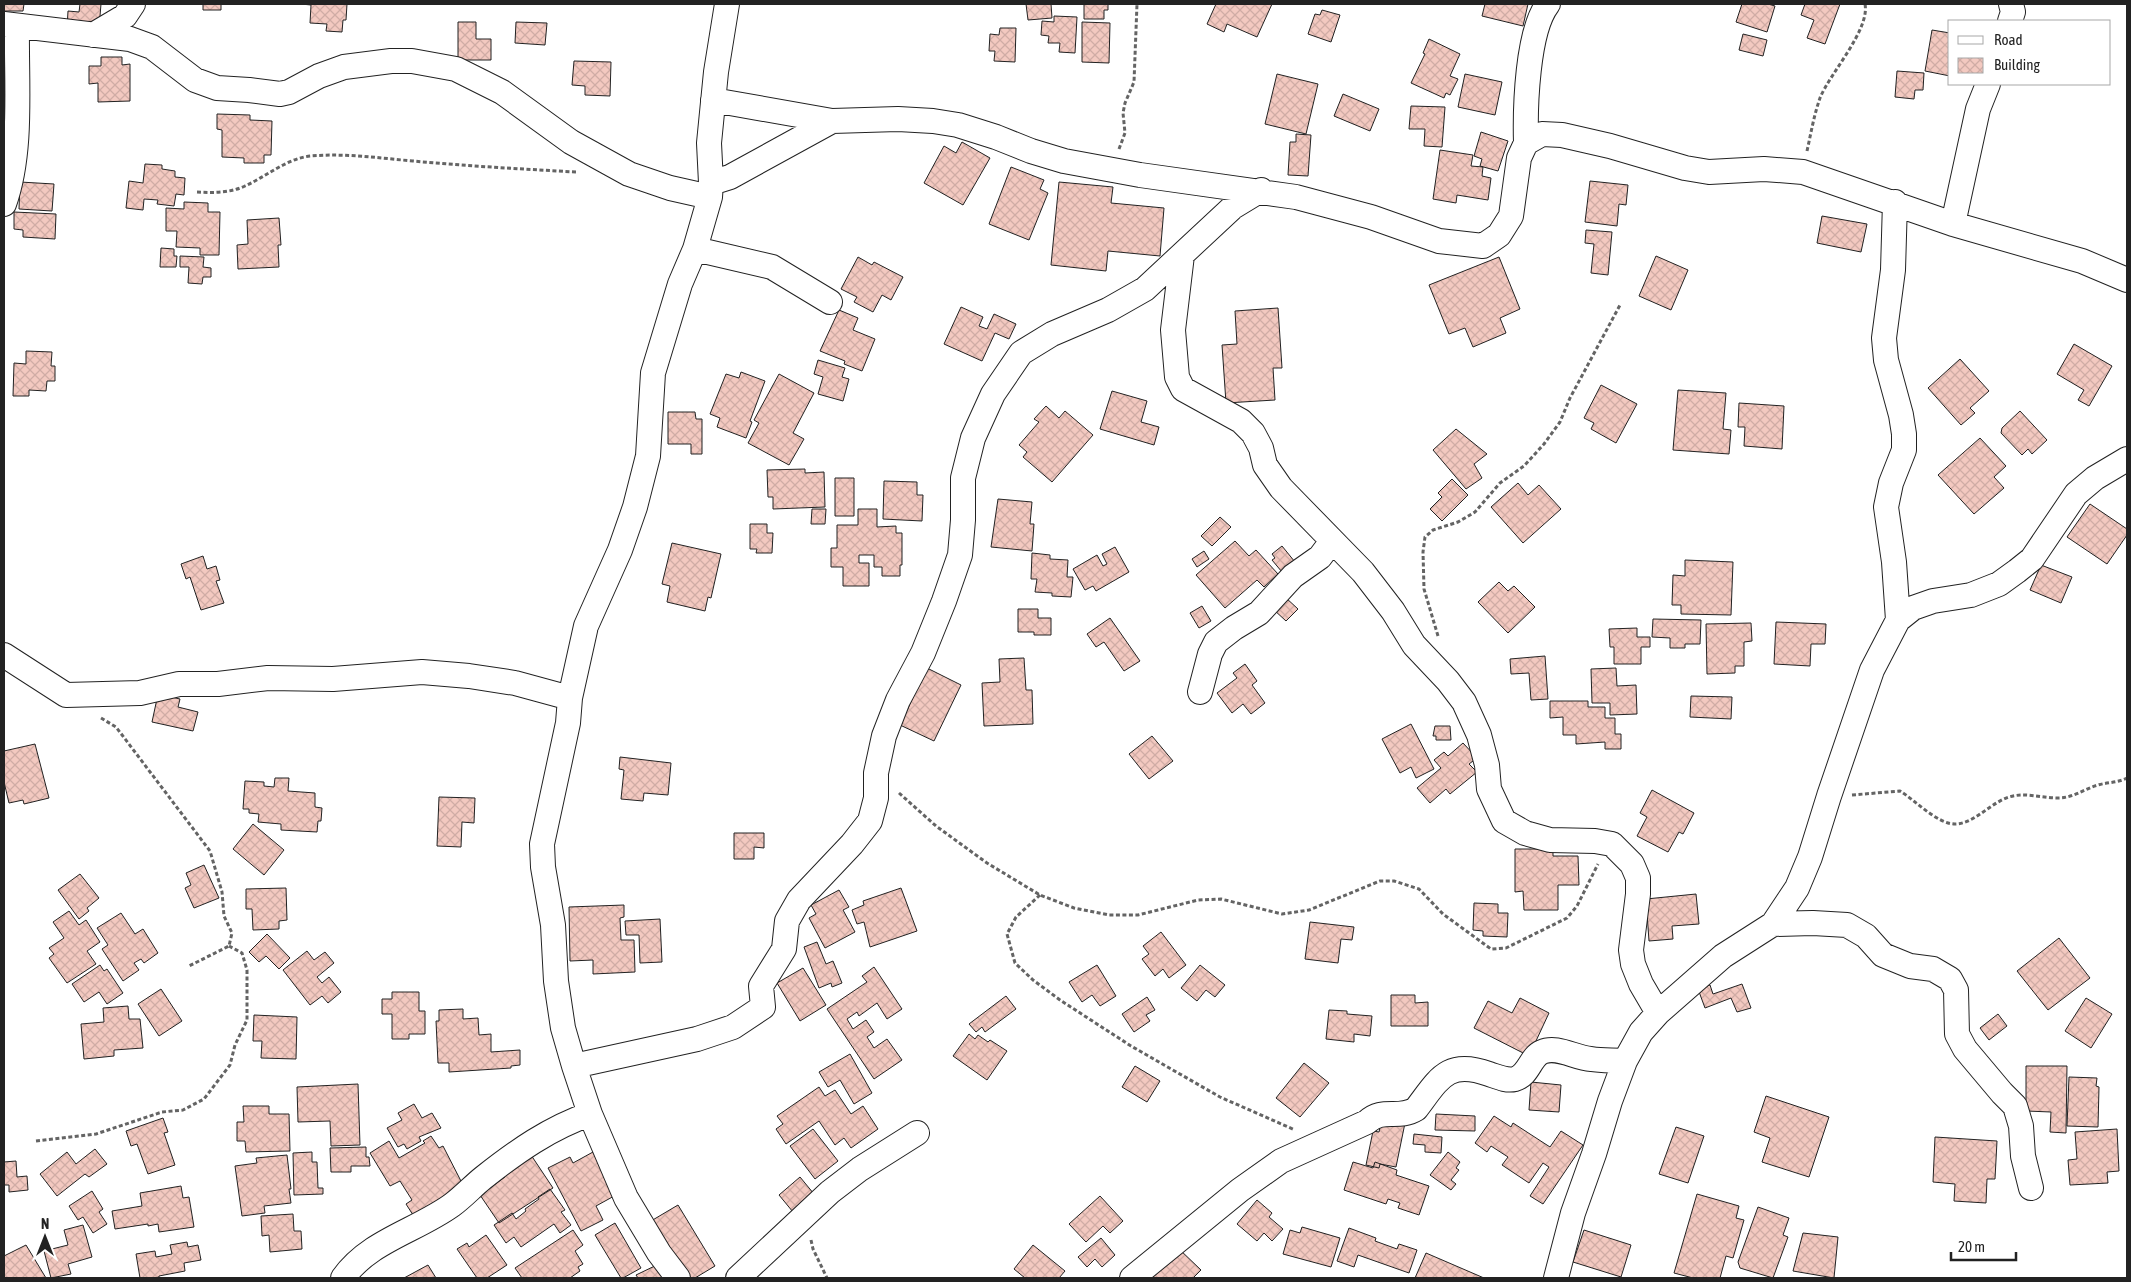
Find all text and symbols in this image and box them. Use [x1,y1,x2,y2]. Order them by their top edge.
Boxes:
legend [1948,20,2111,85]
text: Road [1994,31,2023,48]
text: Building [1994,56,2040,73]
north arrow [20,1212,70,1262]
text: N [41,1216,49,1232]
scale bar [1951,1230,2016,1262]
text: 20 m [1958,1238,1985,1255]

